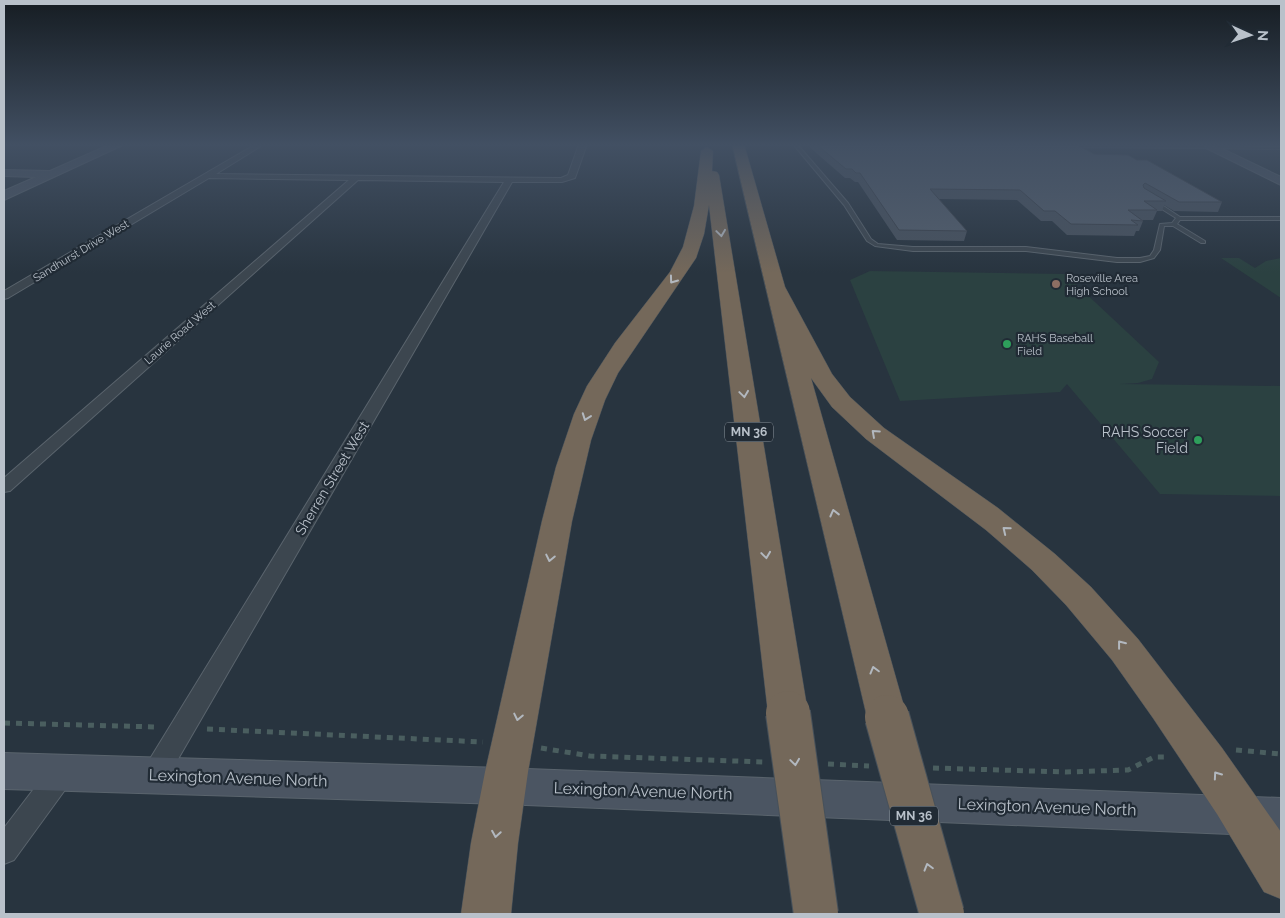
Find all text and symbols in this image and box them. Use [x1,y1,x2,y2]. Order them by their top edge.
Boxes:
north arrow [1225,10,1275,60]
text: N [1255,30,1271,41]
street label: Sandhurst Drive West [31,217,132,285]
one-way arrow [715,230,726,238]
place label: Roseville Area High School [1066,272,1138,298]
one-way arrow [670,274,679,284]
marker: Roseville Area High School [1050,278,1062,290]
street label: Laurie Road West [142,299,218,367]
place label: RAHS Baseball Field [1017,332,1093,358]
marker: RAHS Baseball Field [1001,338,1013,350]
one-way arrow [738,390,748,399]
one-way arrow [582,412,592,421]
street label: Sherren Street West [292,418,372,538]
road number: MN 36 [725,422,773,442]
place label: RAHS Soccer Field [1102,424,1188,456]
one-way arrow [872,430,881,439]
marker: RAHS Soccer Field [1192,434,1204,446]
one-way arrow [829,508,840,517]
one-way arrow [1003,527,1012,535]
one-way arrow [760,552,771,560]
one-way arrow [545,554,556,562]
one-way arrow [1117,641,1126,650]
one-way arrow [869,667,879,675]
one-way arrow [513,713,523,722]
one-way arrow [789,757,799,766]
street label: Lexington Avenue North [148,765,328,791]
one-way arrow [1214,771,1223,781]
street label: Lexington Avenue North [553,778,733,804]
street label: Lexington Avenue North [957,794,1137,820]
road number: MN 36 [890,806,938,826]
one-way arrow [491,830,501,838]
one-way arrow [924,864,934,872]

